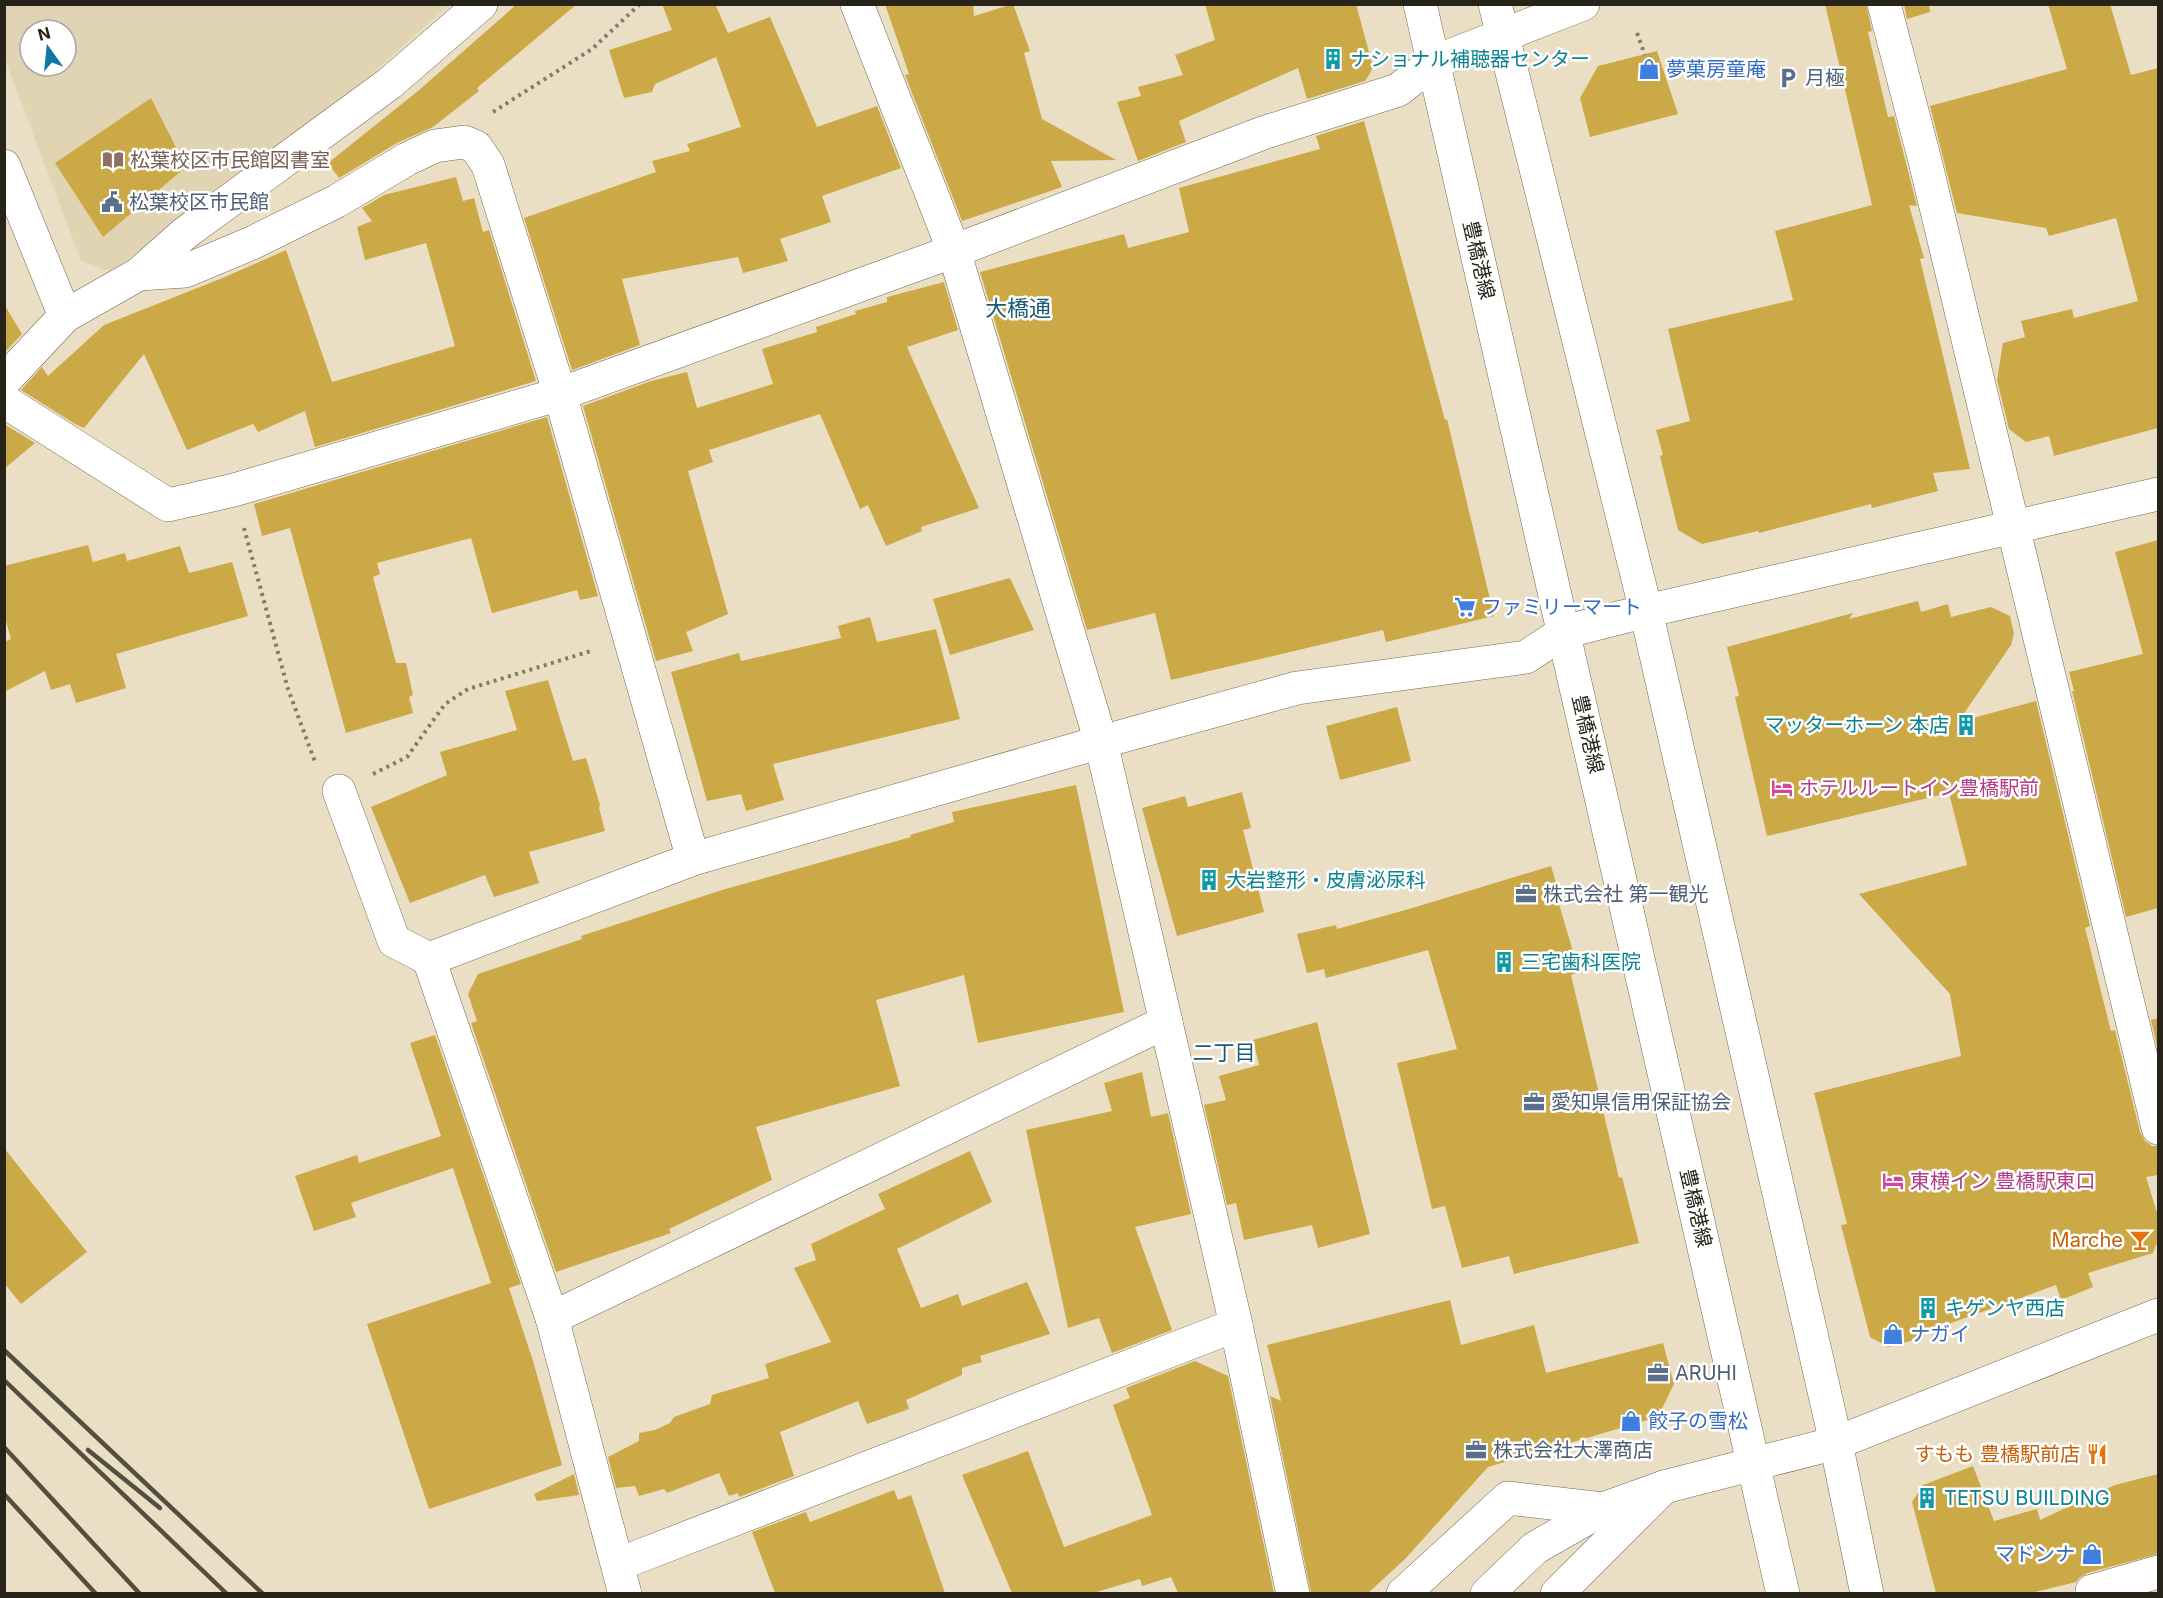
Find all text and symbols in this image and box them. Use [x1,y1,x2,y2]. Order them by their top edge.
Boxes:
north arrow [18,18,78,78]
text: N [36,22,53,45]
building icon: ナショナル補聴器センター [1321,47,1345,71]
place label: ナショナル補聴器センター [1350,47,1590,71]
shop icon: 夢菓房童庵 [1637,57,1661,81]
place label: 夢菓房童庵 [1666,57,1766,81]
parking icon: 月極 [1776,66,1800,90]
place label: 月極 [1805,66,1845,90]
library icon: 松葉校区市民館図書室 [101,148,125,172]
place label: 松葉校区市民館図書室 [130,148,330,172]
public building icon: 松葉校区市民館 [100,190,124,214]
place label: 松葉校区市民館 [129,190,269,214]
street label: 豊橋港線 [1458,218,1500,302]
district label: 大橋通 [985,295,1051,321]
supermarket icon: ファミリーマート [1453,595,1477,619]
place label: ファミリーマート [1482,595,1642,619]
street label: 豊橋港線 [1567,692,1609,776]
place label: マッターホーン 本店 [1764,713,1949,737]
building icon: マッターホーン 本店 [1954,713,1978,737]
hotel icon: ホテルルートイン豊橋駅前 [1770,776,1794,800]
place label: ホテルルートイン豊橋駅前 [1799,776,2039,800]
building icon: 大岩整形・皮膚泌尿科 [1197,868,1221,892]
place label: 大岩整形・皮膚泌尿科 [1226,868,1426,892]
office icon: 株式会社 第一観光 [1514,882,1538,906]
place label: 株式会社 第一観光 [1543,882,1709,906]
building icon: 三宅歯科医院 [1492,950,1516,974]
place label: 三宅歯科医院 [1521,950,1641,974]
district label: 二丁目 [1193,1040,1256,1065]
office icon: 愛知県信用保証協会 [1522,1090,1546,1114]
place label: 愛知県信用保証協会 [1551,1090,1731,1114]
street label: 豊橋港線 [1675,1166,1717,1250]
hotel icon: 東横イン 豊橋駅東口 [1881,1169,1905,1193]
place label: 東横イン 豊橋駅東口 [1910,1169,2096,1193]
place label: Marche [2052,1228,2123,1252]
bar icon: Marche [2128,1228,2152,1252]
building icon: キゲンヤ西店 [1916,1296,1940,1320]
place label: キゲンヤ西店 [1945,1296,2065,1320]
shop icon: ナガイ [1881,1322,1905,1346]
place label: ナガイ [1910,1322,1970,1346]
office icon: ARUHI [1646,1361,1670,1385]
place label: ARUHI [1675,1361,1737,1385]
shop icon: 餃子の雪松 [1619,1409,1643,1433]
place label: 餃子の雪松 [1648,1409,1748,1433]
office icon: 株式会社大澤商店 [1464,1438,1488,1462]
place label: 株式会社大澤商店 [1493,1438,1653,1462]
place label: すもも 豊橋駅前店 [1914,1442,2080,1466]
restaurant icon: すもも 豊橋駅前店 [2085,1442,2109,1466]
building icon: TETSU BUILDING [1915,1486,1939,1510]
place label: TETSU BUILDING [1944,1486,2110,1510]
place label: マドンナ [1995,1542,2075,1566]
shop icon: マドンナ [2080,1542,2104,1566]

